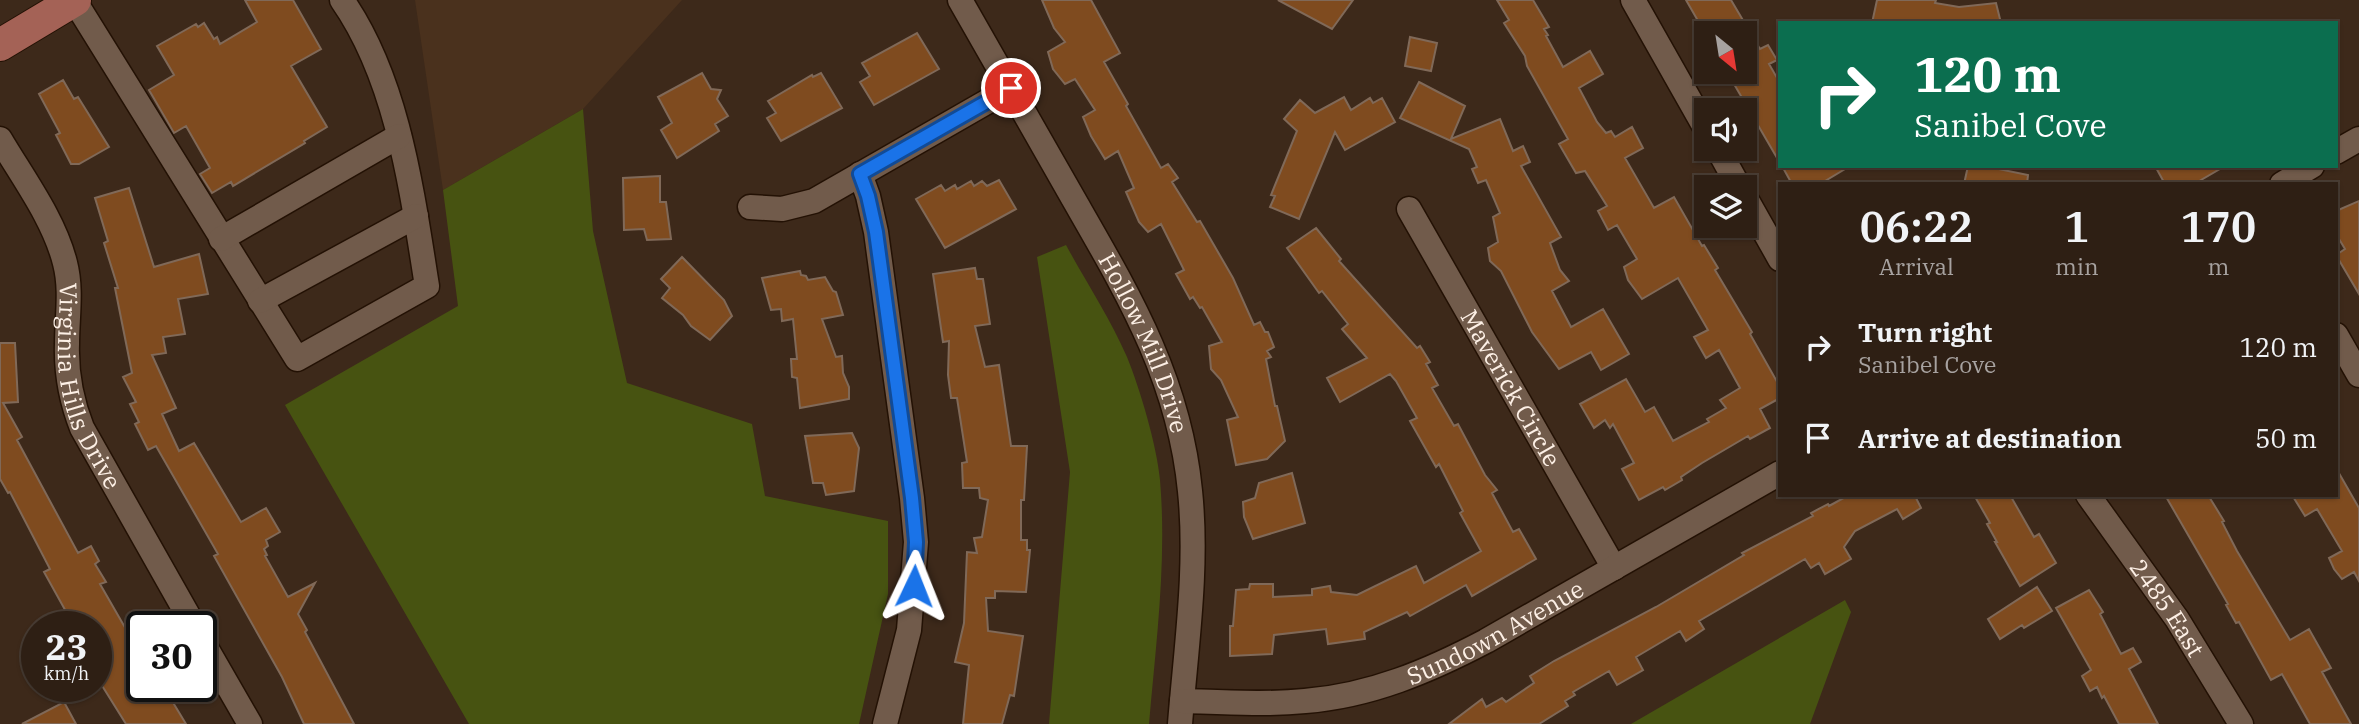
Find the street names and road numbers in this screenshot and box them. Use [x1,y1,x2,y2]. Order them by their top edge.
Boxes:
street label: Hollow Mill Drive [1091,247,1196,436]
street label: Virginia Hills Drive [51,282,129,495]
street label: Maverick Circle [1454,304,1569,472]
street label: 2485 East [2123,552,2212,663]
street label: Sundown Avenue [1402,573,1589,692]

